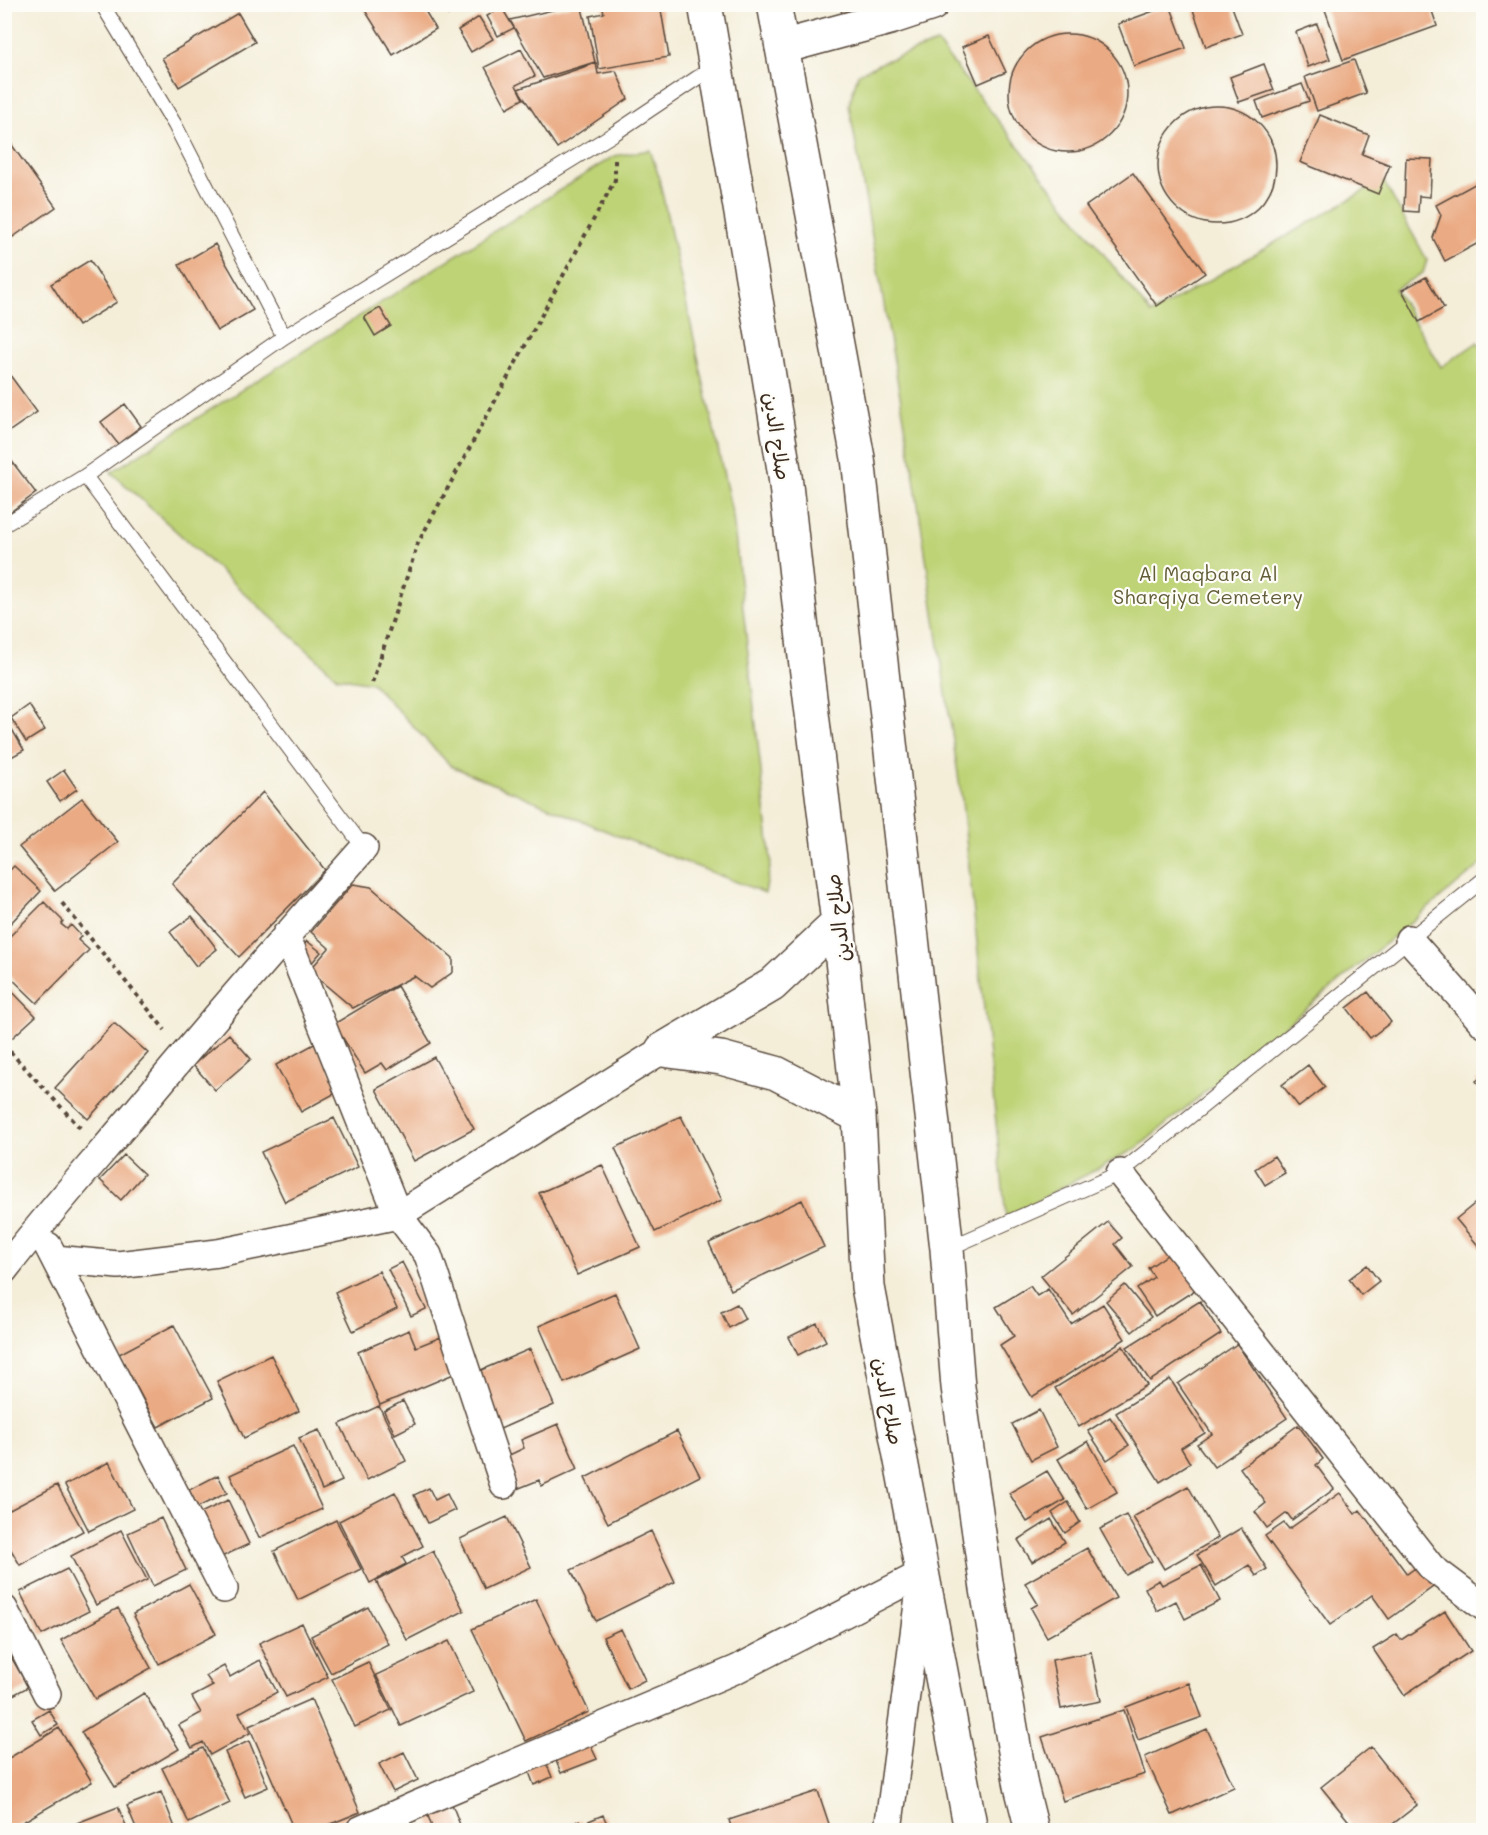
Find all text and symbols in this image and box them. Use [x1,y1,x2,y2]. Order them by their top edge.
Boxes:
street label: صلاح الدين [756,390,798,482]
park label: Al Maqbara Al Sharqiya Cemetery [1113,560,1303,609]
street label: صلاح الدين [819,872,857,964]
street label: صلاح الدين [866,1355,910,1447]

